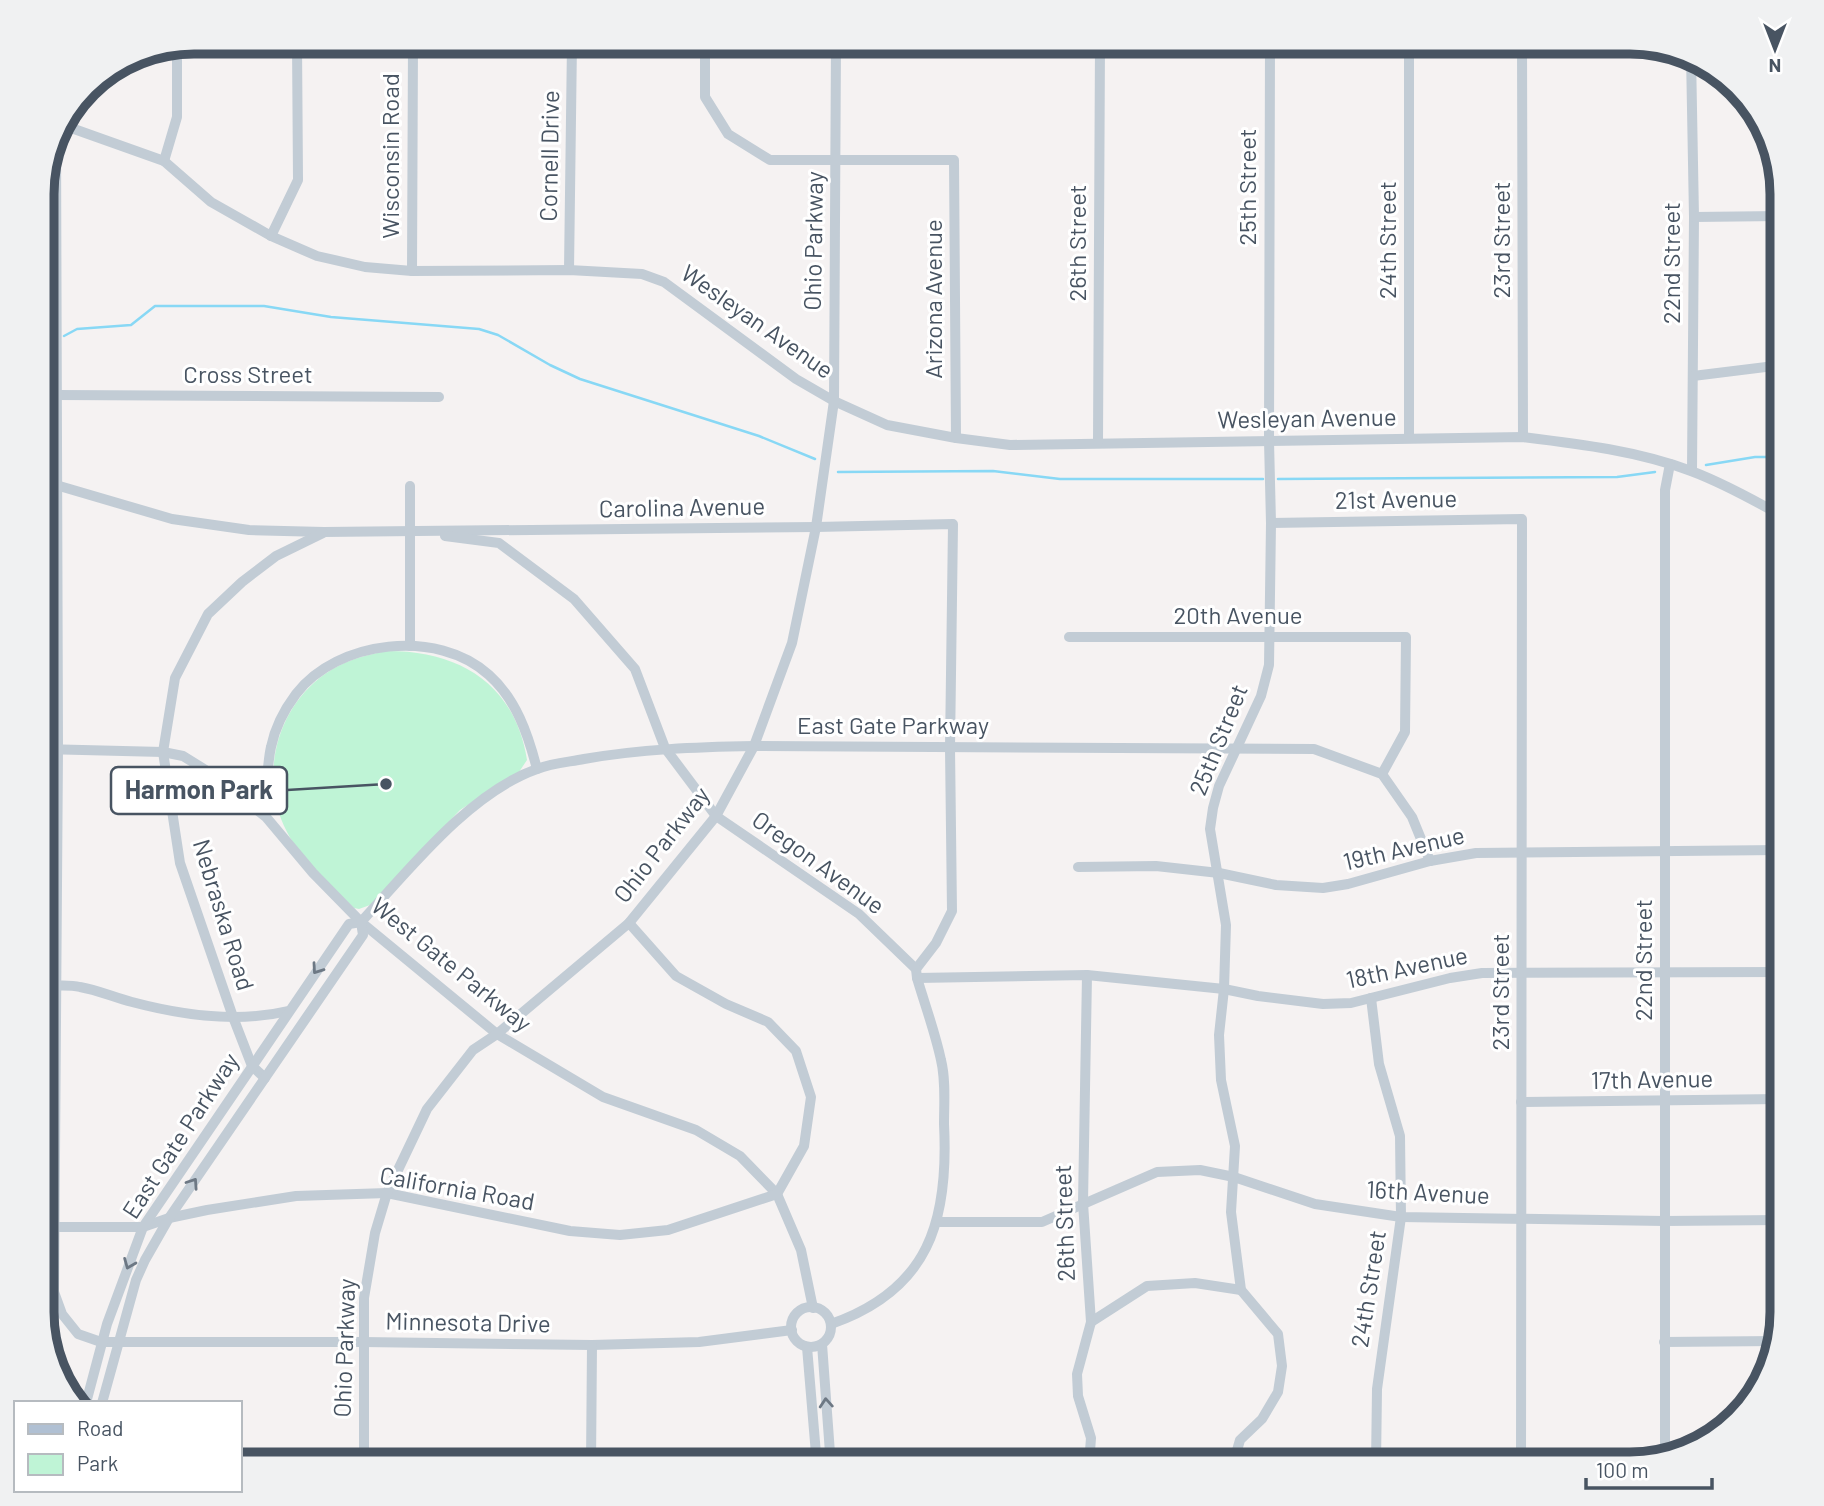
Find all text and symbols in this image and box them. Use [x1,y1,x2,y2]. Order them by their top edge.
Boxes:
north arrow [1740,14,1810,84]
text: N [1769,55,1781,78]
street label: Wisconsin Road [375,73,404,239]
street label: Cornell Drive [533,90,564,222]
street label: 25th Street [1232,128,1261,246]
street label: Ohio Parkway [797,171,828,311]
street label: 24th Street [1372,181,1401,299]
street label: 23rd Street [1486,181,1515,299]
street label: 26th Street [1062,184,1091,302]
street label: 22nd Street [1656,202,1685,324]
street label: Arizona Avenue [918,219,947,379]
street label: Wesleyan Avenue [676,258,840,384]
street label: Cross Street [183,359,313,388]
street label: Wesleyan Avenue [1217,401,1397,434]
street label: 21st Avenue [1335,483,1457,514]
street label: Carolina Avenue [599,491,765,522]
street label: 20th Avenue [1173,600,1303,629]
street label: 25th Street [1182,680,1253,799]
street label: East Gate Parkway [797,710,989,739]
callout: Harmon Park [111,767,287,814]
text: Harmon Park [125,773,273,804]
street label: Ohio Parkway [607,780,715,908]
street label: Oregon Avenue [747,804,891,919]
street label: 19th Avenue [1340,820,1467,876]
street label: Nebraska Road [188,835,261,994]
street label: West Gate Parkway [366,890,538,1037]
street label: 22nd Street [1628,899,1657,1021]
street label: 23rd Street [1485,933,1514,1051]
street label: 18th Avenue [1343,939,1470,994]
one-way arrow [313,961,325,974]
street label: East Gate Parkway [115,1047,244,1224]
street label: 17th Avenue [1590,1063,1713,1094]
street label: California Road [378,1160,537,1215]
street label: 26th Street [1047,1164,1080,1282]
street label: 16th Avenue [1366,1174,1491,1209]
one-way arrow [184,1178,197,1191]
street label: 24th Street [1344,1228,1391,1349]
one-way arrow [123,1257,137,1269]
street label: Ohio Parkway [327,1278,360,1418]
street label: Minnesota Drive [385,1306,551,1337]
one-way arrow [819,1397,834,1408]
legend [14,1401,242,1492]
text: Road [77,1415,123,1440]
scale bar [1586,1446,1712,1490]
text: Park [77,1450,118,1475]
text: 100 m [1596,1457,1649,1482]

